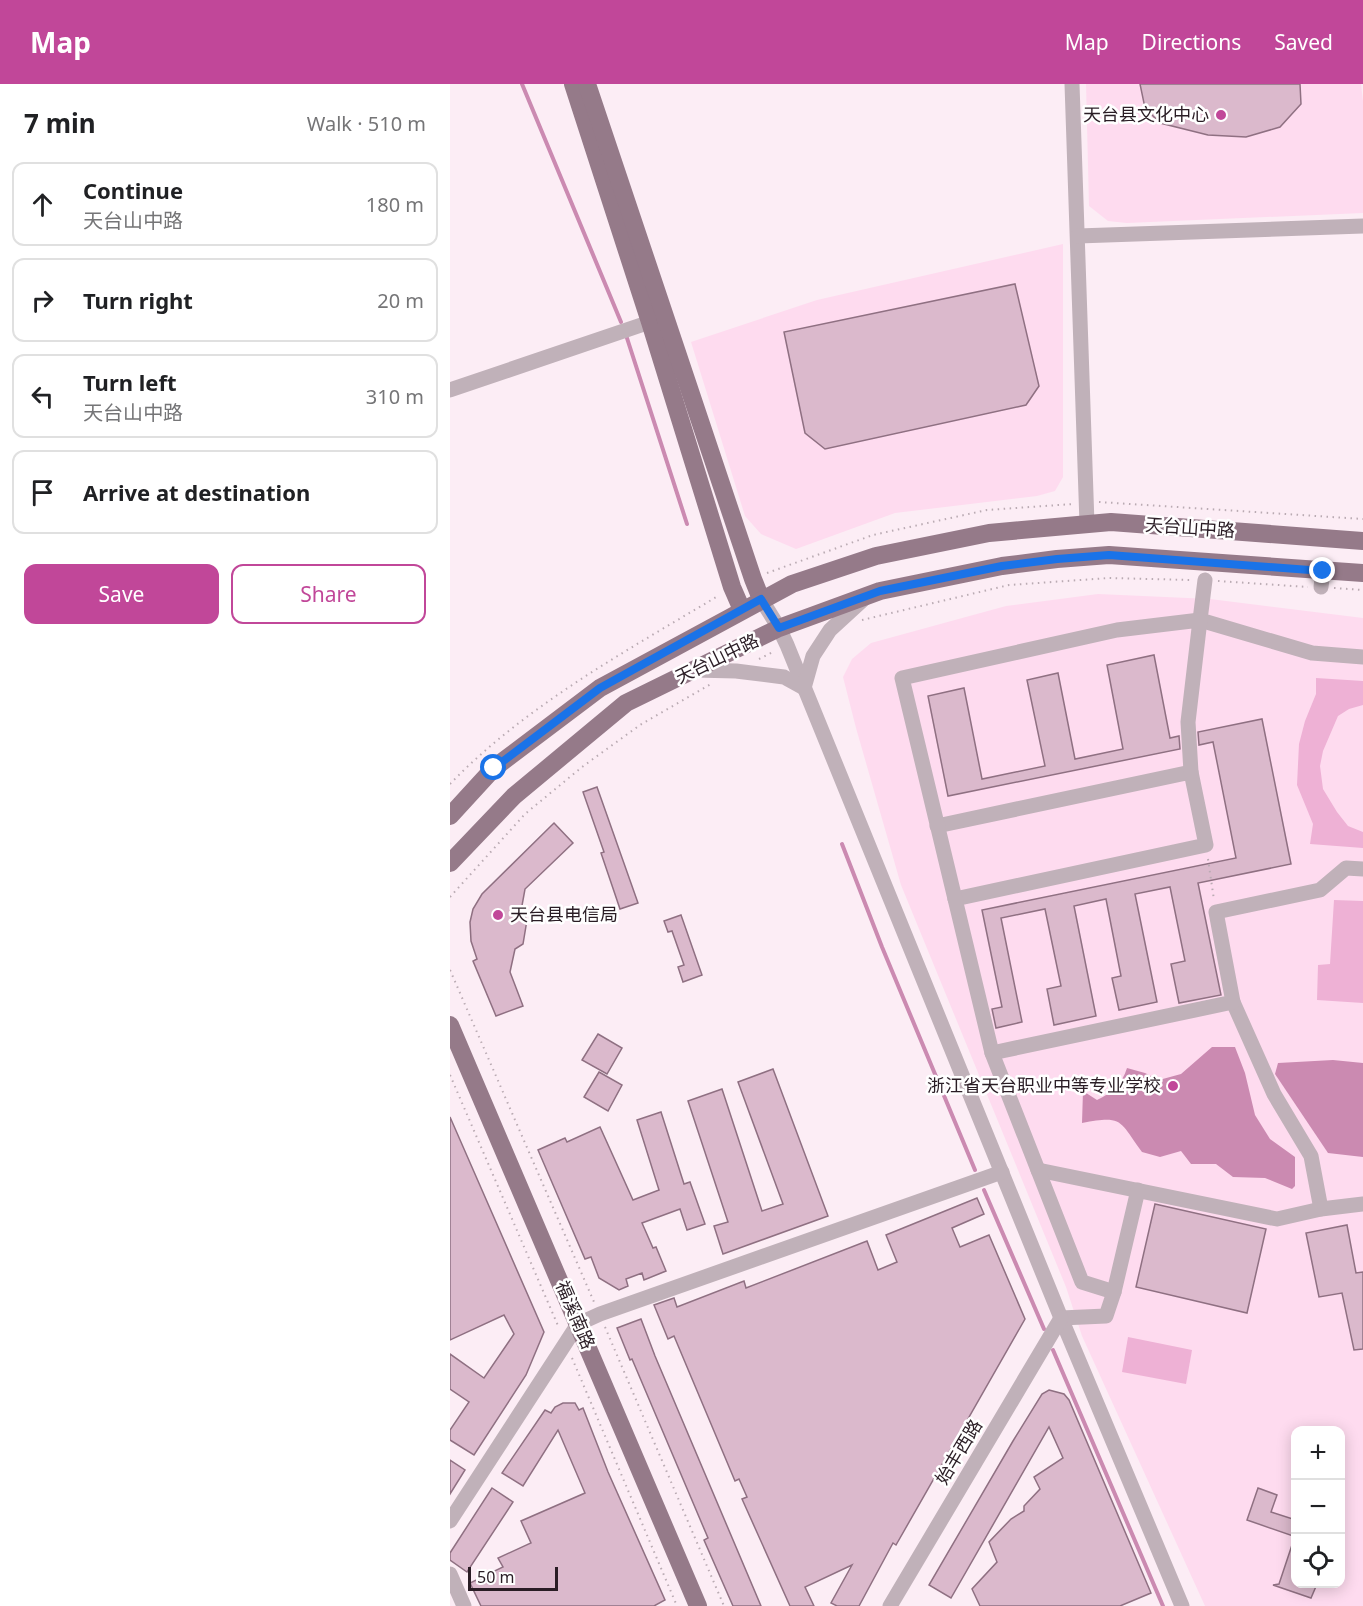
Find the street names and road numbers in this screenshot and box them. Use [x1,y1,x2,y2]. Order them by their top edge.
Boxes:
street label: 天台山中路 [1144,512,1236,542]
street label: 天台山中路 [671,628,762,689]
street label: 福溪南路 [551,1277,601,1352]
street label: 始丰西路 [929,1414,987,1489]

